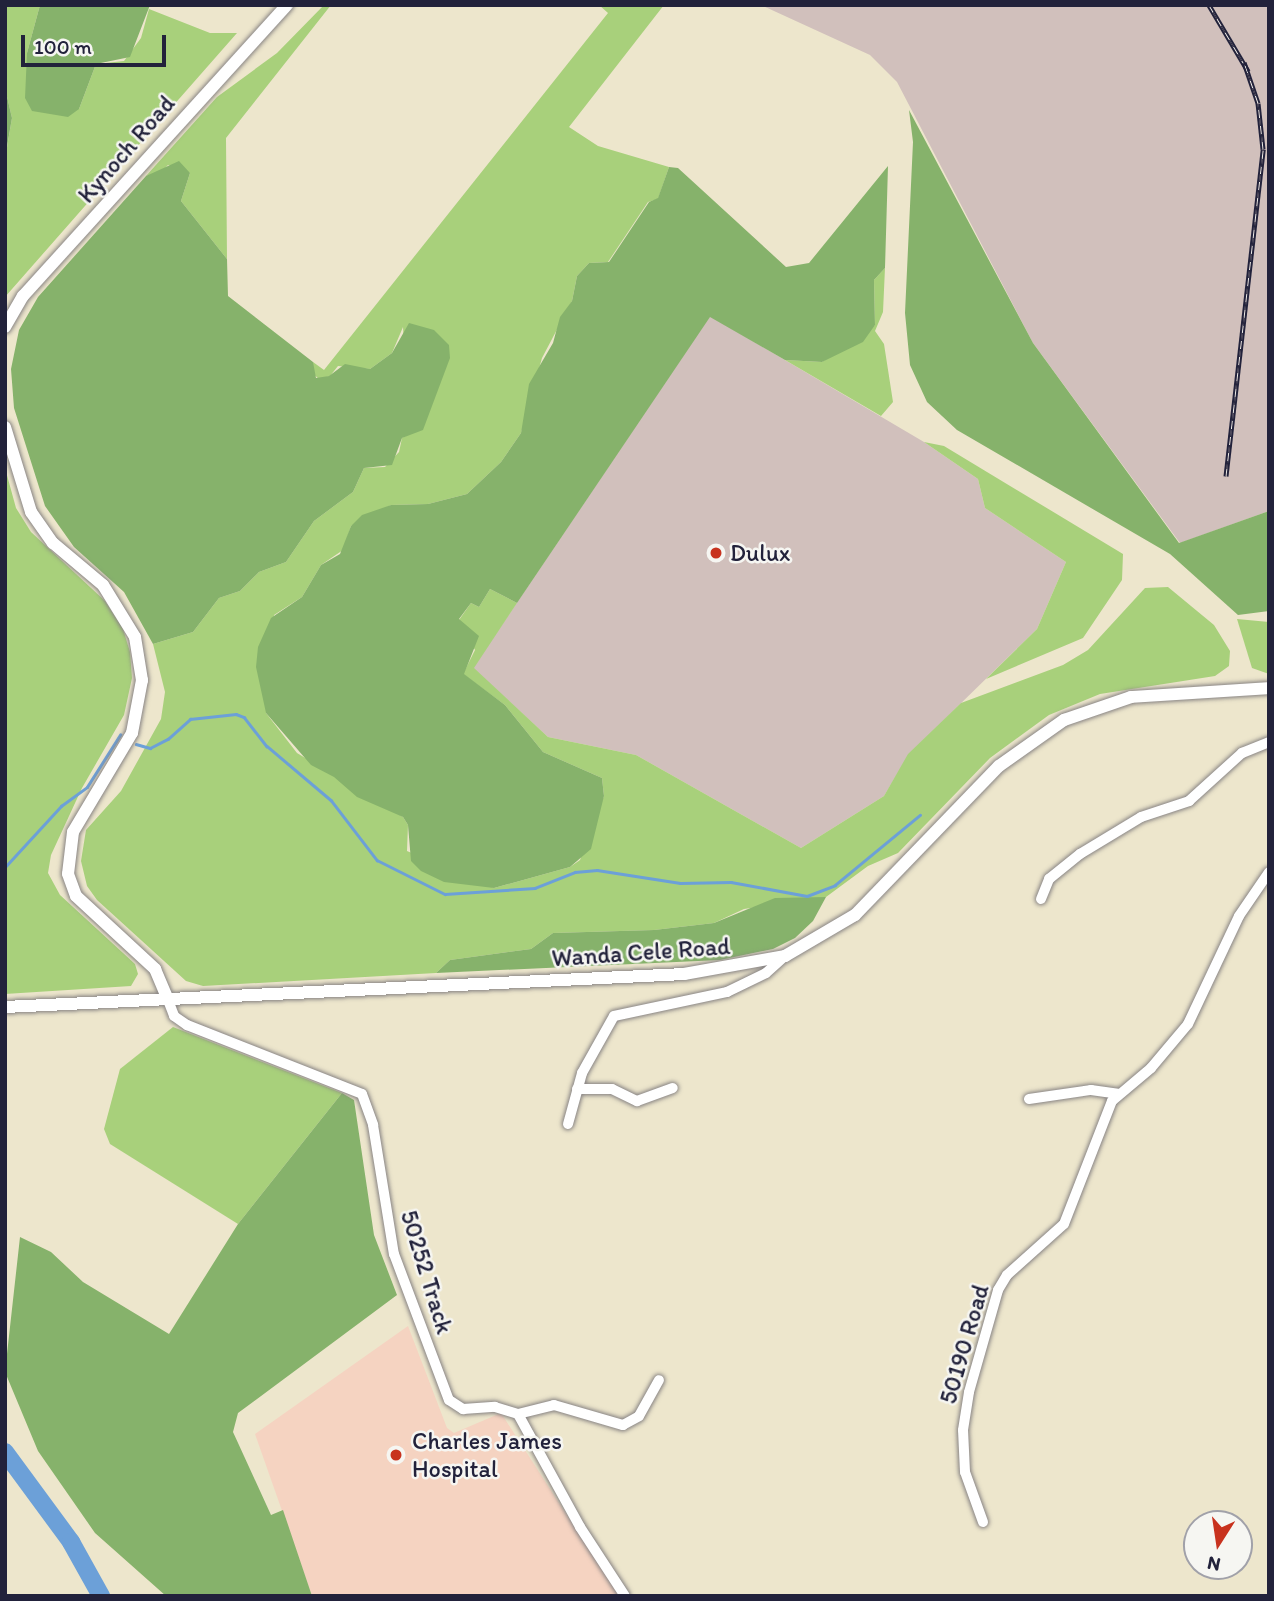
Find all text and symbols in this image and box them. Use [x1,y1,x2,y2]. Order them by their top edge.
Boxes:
scale bar [24,21,170,65]
text: 100 m [34,34,92,59]
street label: Kynoch Road [72,89,180,209]
place label: Dulux [730,539,790,567]
marker: Dulux [708,545,724,561]
street label: Wanda Cele Road [551,931,731,973]
street label: 50252 Track [395,1207,459,1337]
street label: 50190 Road [933,1281,995,1407]
place label: Charles James Hospital [412,1427,562,1483]
marker: Charles James Hospital [386,1445,406,1465]
north arrow [1183,1510,1253,1580]
text: N [1205,1551,1223,1577]

